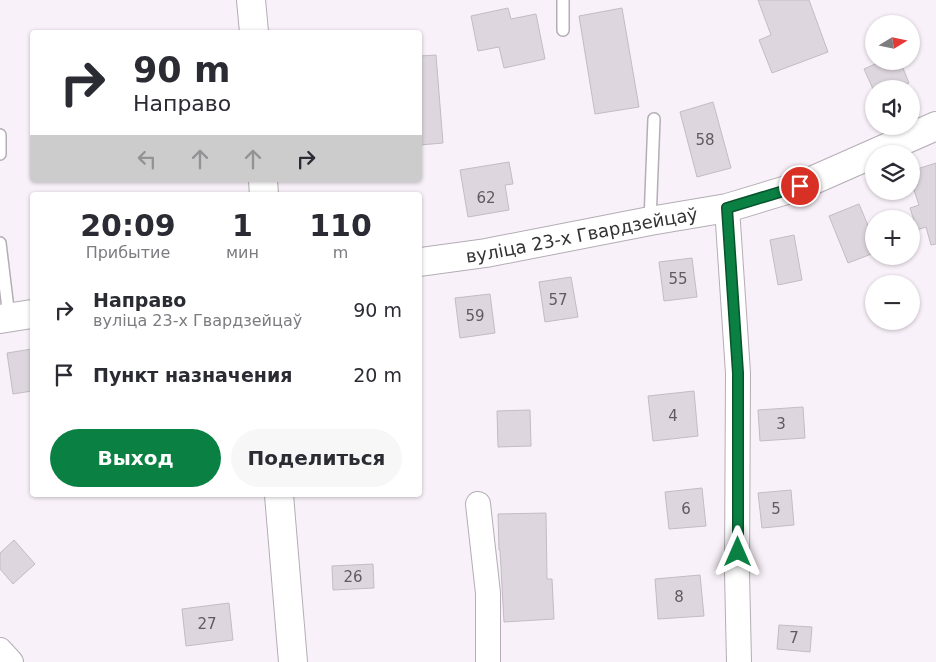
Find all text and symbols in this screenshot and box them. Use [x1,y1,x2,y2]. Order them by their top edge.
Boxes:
north arrow [865,15,920,70]
map controls [865,15,920,330]
icon: right [50,50,115,115]
text: 90 m [133,50,230,90]
button: sound [865,80,920,135]
text: Направо [133,91,231,116]
house number: 58 [695,131,715,149]
icon: left [133,145,161,173]
icon: ahead [186,145,214,173]
icon: ahead [239,145,267,173]
icon: right [292,145,320,173]
button: layers [865,145,920,200]
pin [779,165,821,207]
icon: arrive [786,172,814,200]
house number: 62 [476,189,496,207]
street label: вуліца 23-х Гвардзейцаў [464,203,699,266]
text: 20:09 [80,208,176,243]
text: 1 [232,208,253,243]
text: 110 [309,208,372,243]
button: + [865,210,920,265]
text: Прибытие [86,243,170,262]
text: мин [226,243,259,262]
text: m [333,243,348,262]
house number: 55 [668,270,688,288]
button: − [865,275,920,330]
text: Направо [93,289,186,311]
house number: 57 [548,291,568,309]
icon: right [50,296,78,324]
text: 90 m [353,299,402,321]
house number: 59 [465,307,485,325]
text: вуліца 23-х Гвардзейцаў [93,311,302,330]
icon: arrive [50,361,78,389]
text: Пункт назначения [93,364,292,386]
text: 20 m [353,364,402,386]
house number: 4 [668,407,678,425]
house number: 3 [776,415,786,433]
button: Выход [50,429,221,487]
button: Поделиться [231,429,402,487]
house number: 6 [681,500,691,518]
house number: 5 [771,500,781,518]
position arrow [711,525,763,577]
house number: 26 [343,568,363,586]
house number: 8 [674,588,684,606]
house number: 27 [197,615,217,633]
house number: 7 [789,629,799,647]

